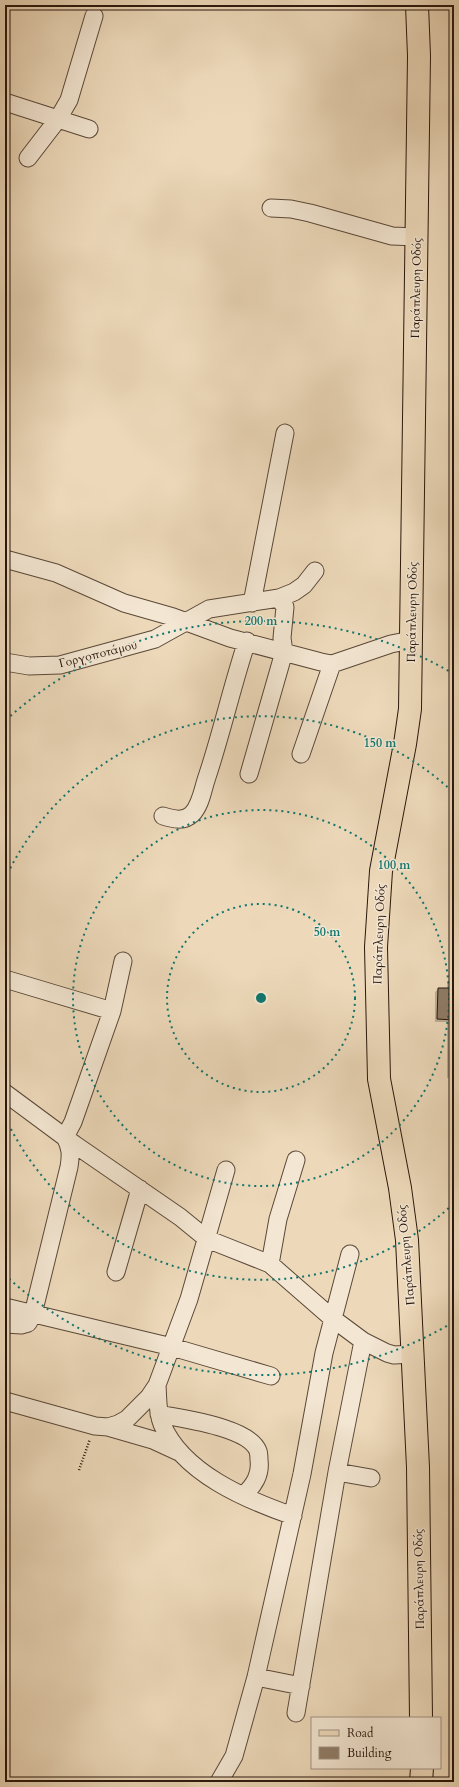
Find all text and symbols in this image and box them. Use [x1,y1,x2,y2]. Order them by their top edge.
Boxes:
street label: Παράπλευρη Οδός [407,237,425,339]
street label: Παράπλευρη Οδός [403,561,421,663]
text: 200 m [245,613,278,629]
street label: Γοργοποτάμου [57,637,139,672]
text: 150 m [364,735,397,751]
text: 100 m [378,857,411,873]
street label: Παράπλευρη Οδός [369,883,389,985]
text: 50 m [314,924,341,940]
centre of rings [254,991,268,1005]
street label: Παράπλευρη Οδός [394,1204,418,1306]
street label: Παράπλευρη Οδός [410,1528,428,1630]
legend [311,1717,441,1769]
text: Road [347,1725,374,1741]
text: Building [347,1745,392,1761]

